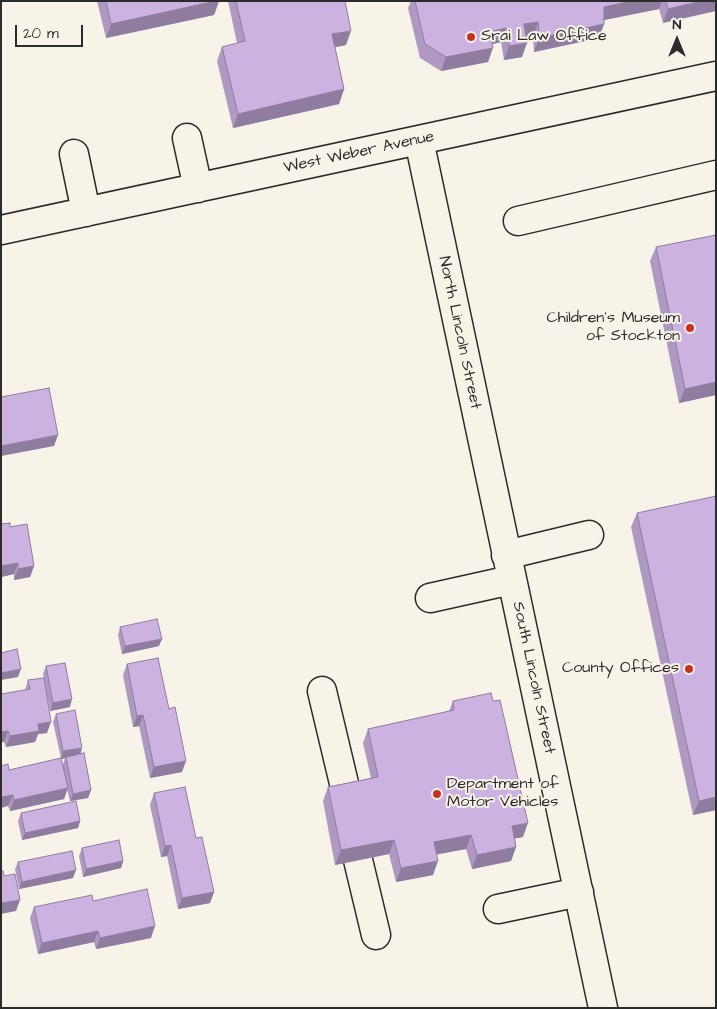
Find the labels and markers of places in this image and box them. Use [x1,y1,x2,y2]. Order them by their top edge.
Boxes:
place label: Srai Law Office [481,27,607,47]
marker: Srai Law Office [465,31,477,43]
place label: Children's Museum of Stockton [546,309,680,347]
marker: Children's Museum of Stockton [684,322,696,334]
place label: County Offices [562,659,679,679]
marker: County Offices [683,663,695,675]
place label: Department of Motor Vehicles [447,775,559,813]
marker: Department of Motor Vehicles [431,788,443,800]

